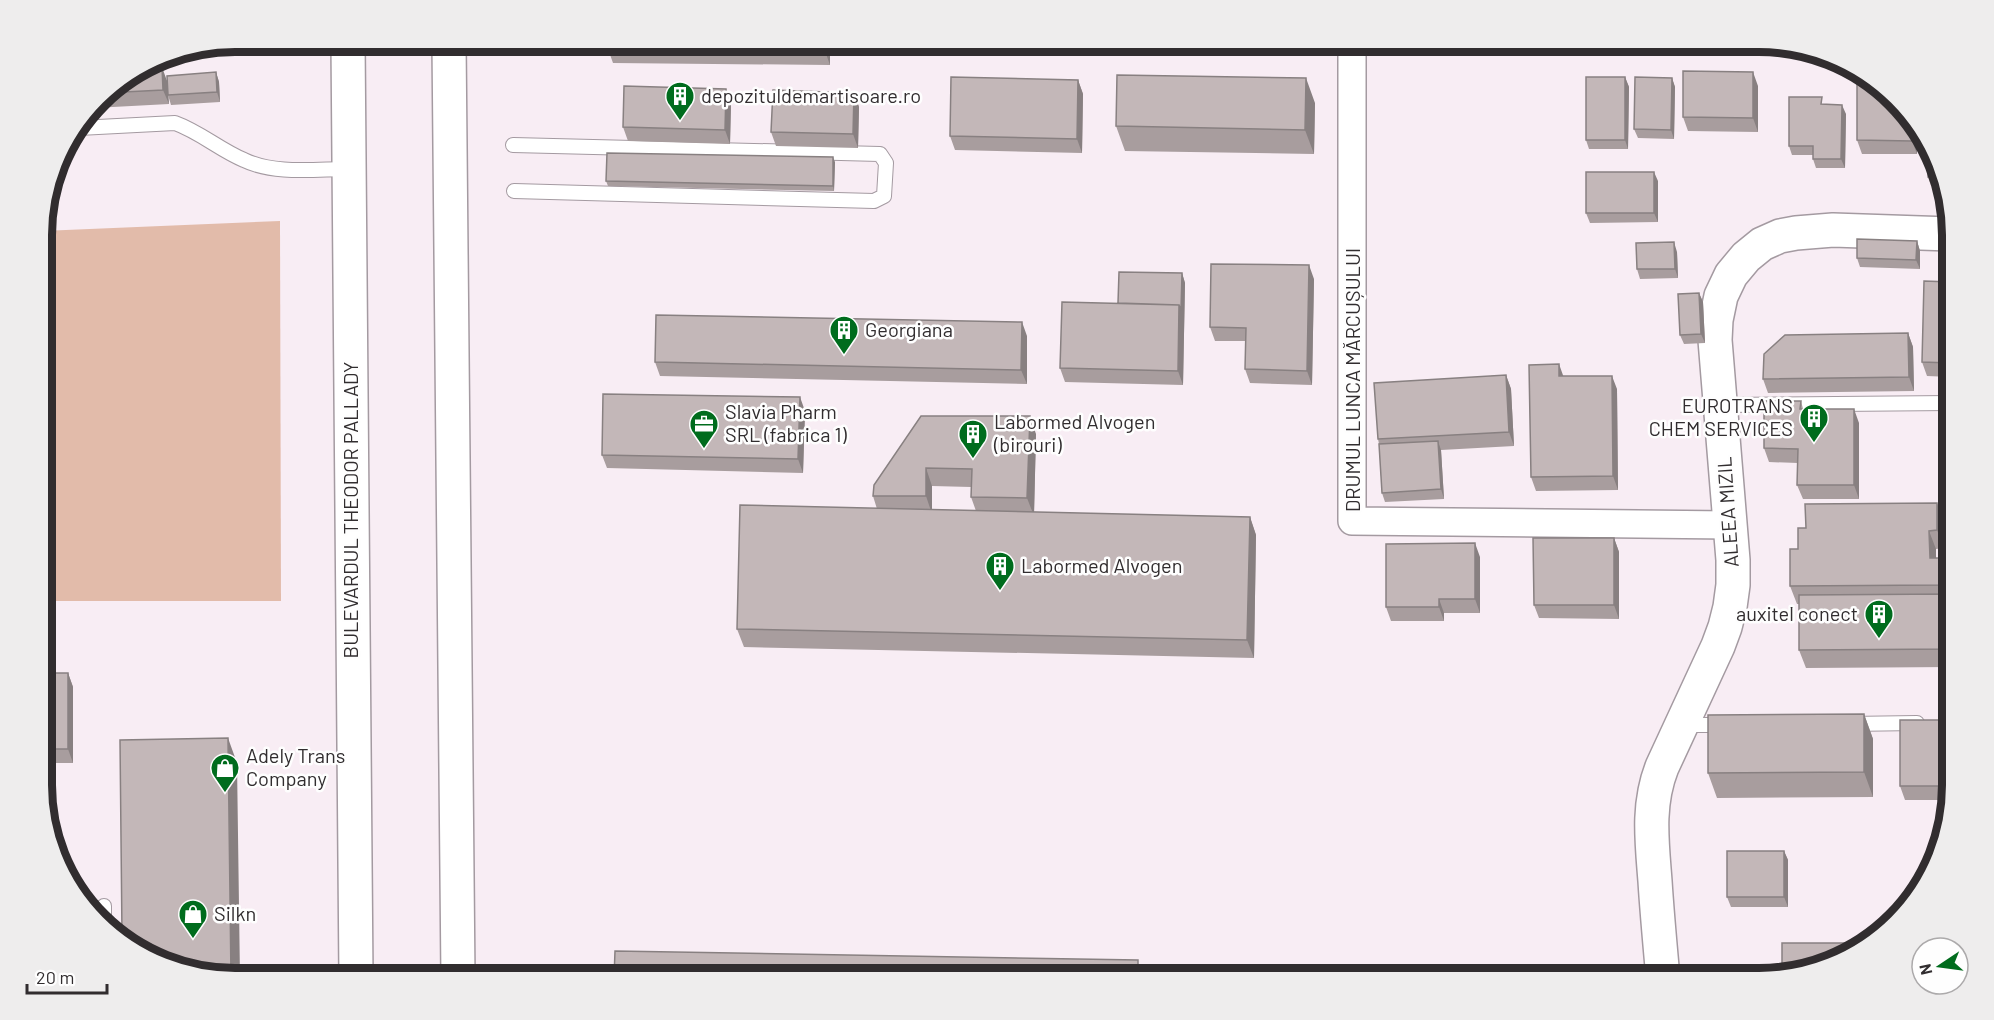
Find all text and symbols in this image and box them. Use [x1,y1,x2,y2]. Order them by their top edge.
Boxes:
building icon: depozituldemartisoare.ro [664,80,696,122]
place label: depozituldemartisoare.ro [701,83,921,107]
street label: DRUMUL LUNCA MĂRCUȘULUI [1340,248,1364,512]
building icon: Georgiana [828,314,860,356]
place label: Georgiana [865,317,953,341]
street label: BULEVARDUL THEODOR PALLADY [338,362,362,658]
place label: EUROTRANS CHEM SERVICES [1649,393,1793,440]
place label: Slavia Pharm SRL (fabrica 1) [725,399,847,446]
building icon: EUROTRANS CHEM SERVICES [1798,402,1830,444]
office icon: Slavia Pharm SRL (fabrica 1) [688,408,720,450]
place label: Labormed Alvogen (birouri) [993,409,1155,456]
building icon: Labormed Alvogen (birouri) [957,418,989,460]
street label: ALEEA MIZIL [1711,456,1743,568]
building icon: Labormed Alvogen [984,550,1016,592]
place label: Labormed Alvogen [1021,553,1182,577]
building icon: auxitel conect [1863,598,1895,640]
place label: auxitel conect [1736,601,1858,625]
place label: Adely Trans Company [246,743,345,790]
shop icon: Adely Trans Company [209,752,241,794]
shop icon: Silkn [177,898,209,940]
place label: Silkn [214,901,256,925]
north arrow [1910,936,1970,996]
scale bar [27,957,106,995]
text: N [1914,962,1935,977]
text: 20 m [36,966,74,988]

